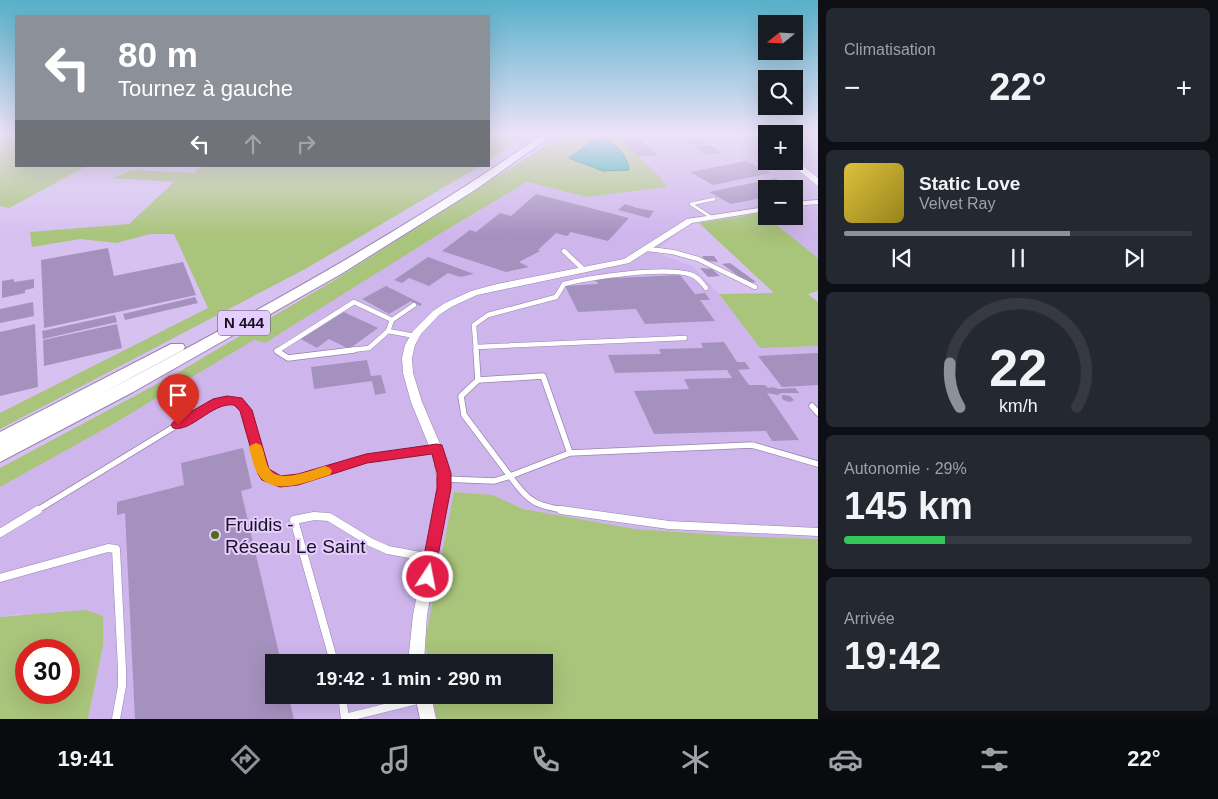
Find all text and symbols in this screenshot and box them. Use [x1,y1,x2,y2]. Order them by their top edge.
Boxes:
north arrow [758,15,802,60]
map controls [758,15,803,225]
icon: left [35,35,100,100]
text: 80 m [118,35,198,74]
text: Climatisation [844,41,936,58]
text: 22° [989,66,1047,108]
button: search [758,70,803,115]
text: − [844,72,860,103]
text: + [1176,72,1192,103]
text: Tournez à gauche [118,76,293,101]
button: + [758,125,803,170]
icon: left [186,130,214,158]
icon: ahead [239,130,267,158]
icon: right [292,130,320,158]
text: Static Love [919,173,1020,194]
button: − [758,180,803,225]
text: Velvet Ray [919,195,995,212]
icon: previous [888,244,916,272]
icon: pause [1004,244,1032,272]
icon: next [1120,244,1148,272]
road number: N 444 [218,310,270,336]
text: 22 [989,339,1047,397]
pin [157,374,199,425]
icon: arrive [164,381,192,409]
text: km/h [999,396,1037,416]
text: Autonomie · 29% [844,460,967,477]
text: 145 km [844,485,973,527]
place label: Fruidis - Réseau Le Saint [225,514,366,557]
marker: Fruidis - Réseau Le Saint [209,529,221,541]
position arrow [401,550,453,602]
text: Arrivée [844,610,895,627]
text: 19:42 [844,635,941,677]
speed limit sign: 30 [15,639,80,704]
text: 19:42 · 1 min · 290 m [316,668,502,689]
icon: directions [228,742,263,777]
icon: music [378,742,413,777]
icon: phone [528,742,563,777]
icon: climate [678,742,713,777]
icon: car [828,742,863,777]
icon: filters [977,742,1012,777]
text: 19:41 [57,746,114,771]
text: 22° [1127,746,1161,771]

